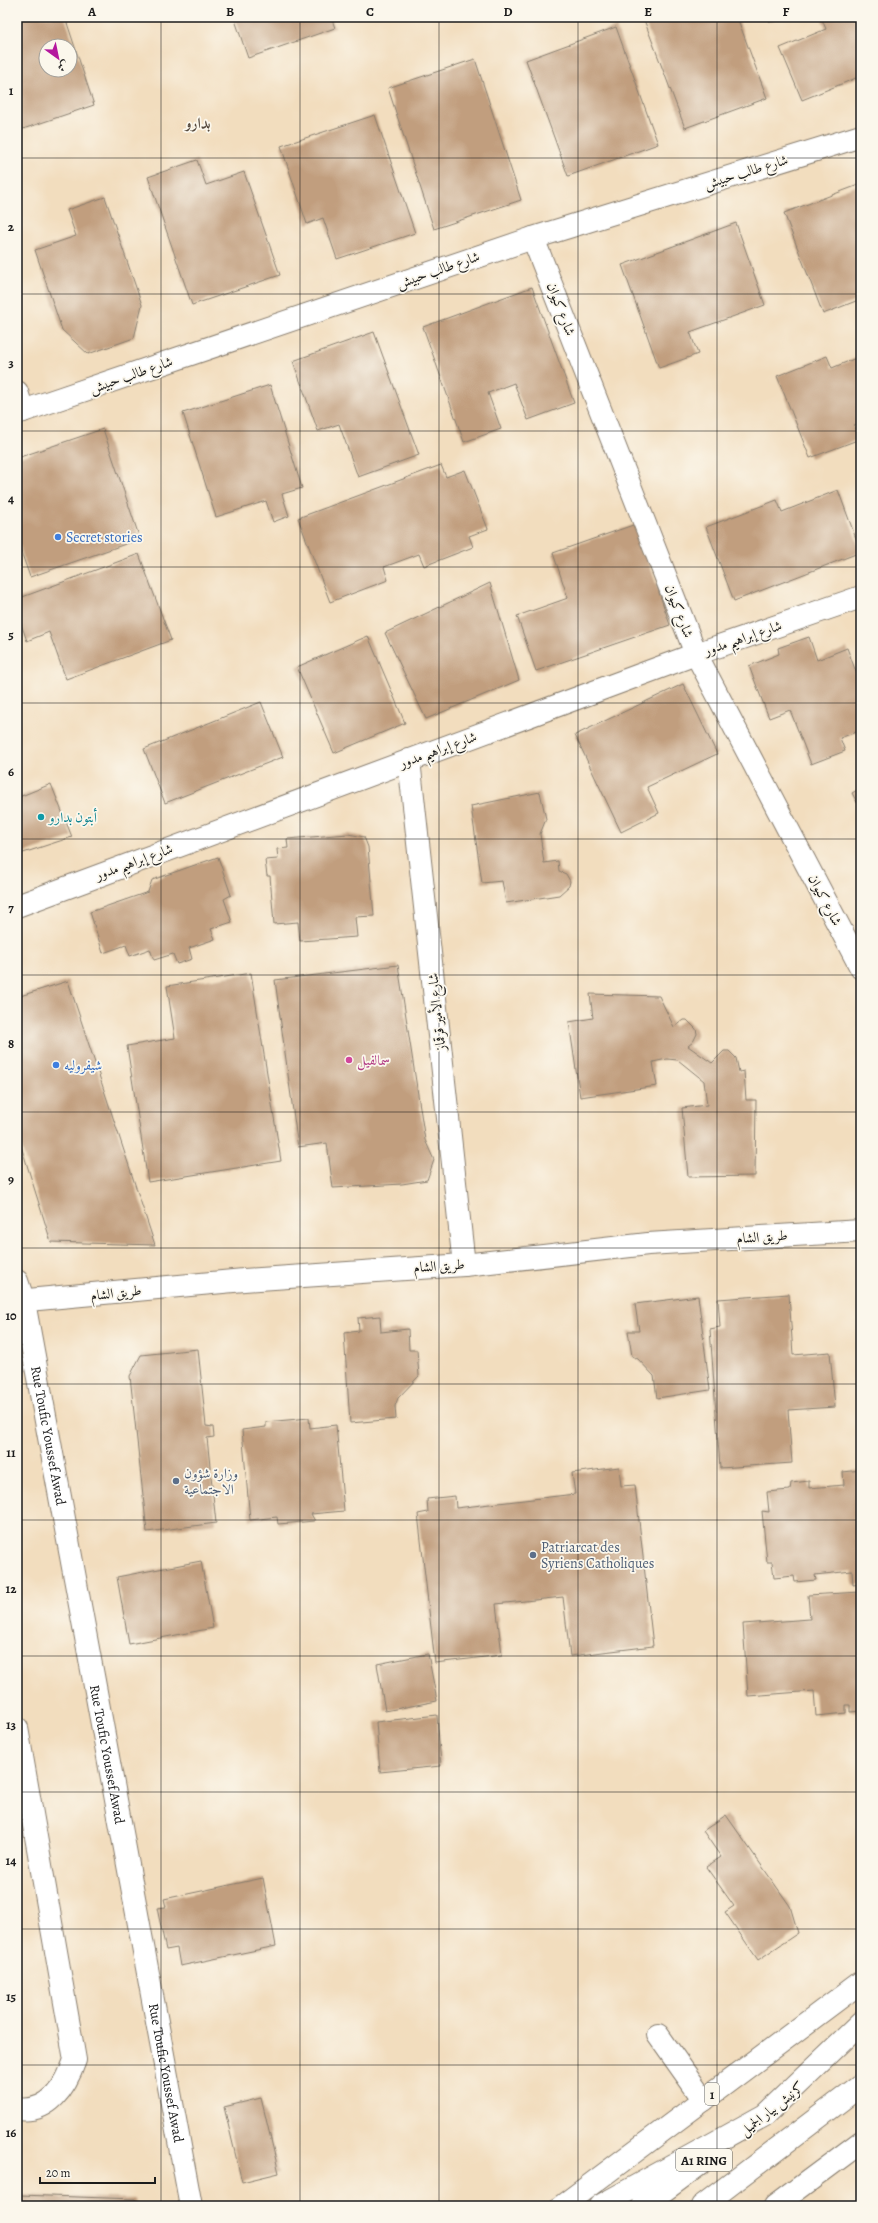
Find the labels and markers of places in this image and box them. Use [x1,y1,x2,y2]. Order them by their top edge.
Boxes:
place label: Secret stories [66,528,143,547]
marker: Secret stories [53,532,63,542]
place label: أبتون بدارو [47,807,98,827]
marker: أبتون بدارو [36,812,46,822]
place label: سمالفيل [357,1051,390,1071]
marker: سمالفيل [344,1055,354,1065]
place label: شيفروليه [64,1056,102,1075]
marker: شيفروليه [51,1060,61,1070]
place label: وزارة شؤون الاجتماعية [184,1464,238,1499]
marker: وزارة شؤون الاجتماعية [171,1476,181,1486]
place label: Patriarcat des Syriens Catholiques [541,1538,654,1573]
marker: Patriarcat des Syriens Catholiques [528,1550,538,1560]

